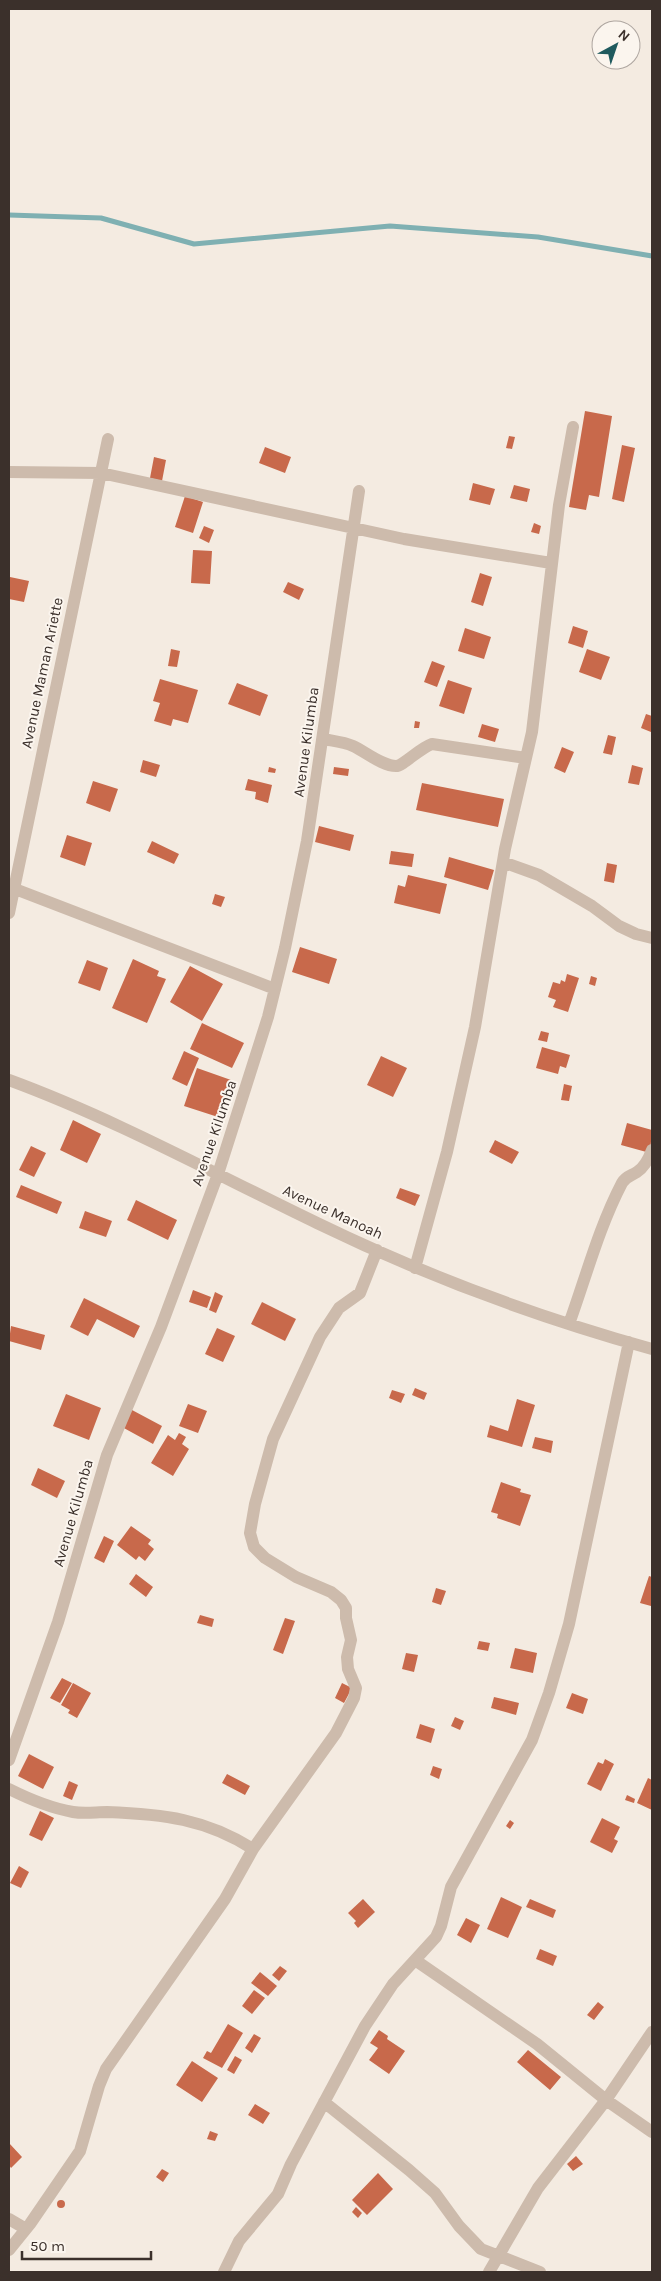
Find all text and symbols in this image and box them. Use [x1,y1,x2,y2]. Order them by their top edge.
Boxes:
north arrow [591,20,641,70]
text: N [615,26,633,45]
street label: Avenue Maman Ariette [17,596,67,750]
street label: Avenue Kilumba [289,686,323,798]
street label: Avenue Kilumba [187,1078,241,1188]
street label: Avenue Manoah [280,1181,386,1243]
street label: Avenue Kilumba [49,1457,97,1569]
scale bar [22,2228,151,2260]
text: 50 m [30,2237,65,2255]

